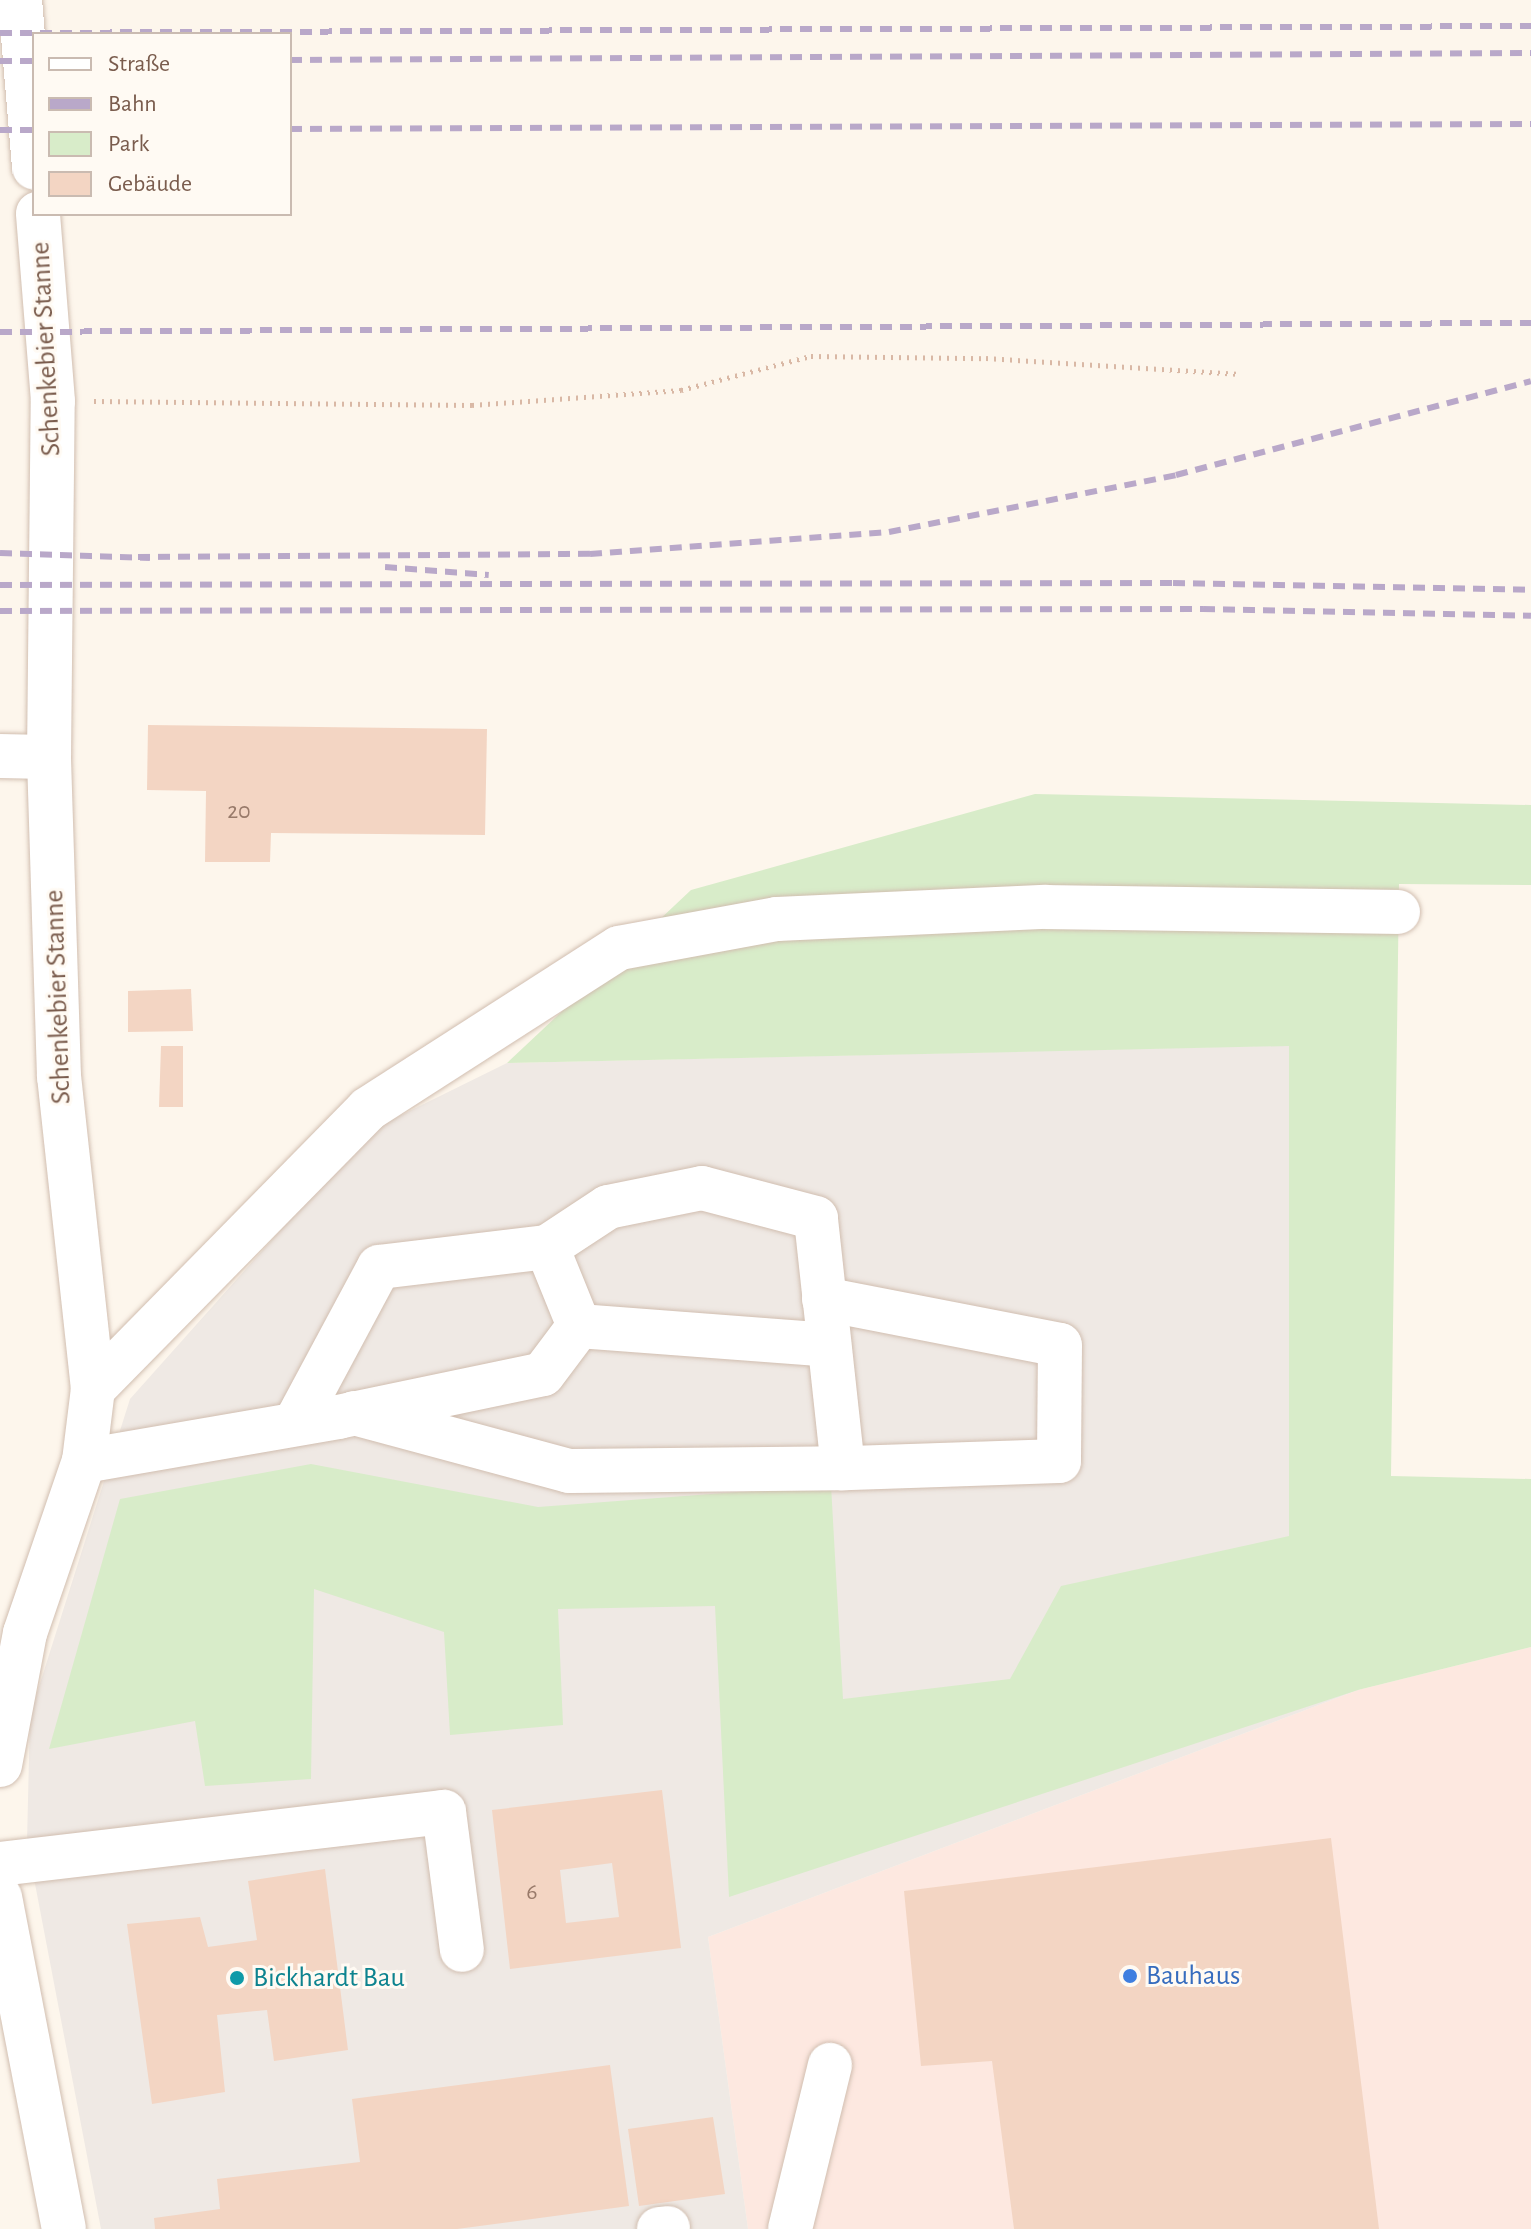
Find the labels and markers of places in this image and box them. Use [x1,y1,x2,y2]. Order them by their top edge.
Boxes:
place label: Bauhaus [1146,1959,1240,1993]
place label: Bickhardt Bau [253,1961,405,1995]
marker: Bauhaus [1121,1967,1139,1985]
marker: Bickhardt Bau [228,1969,246,1987]

